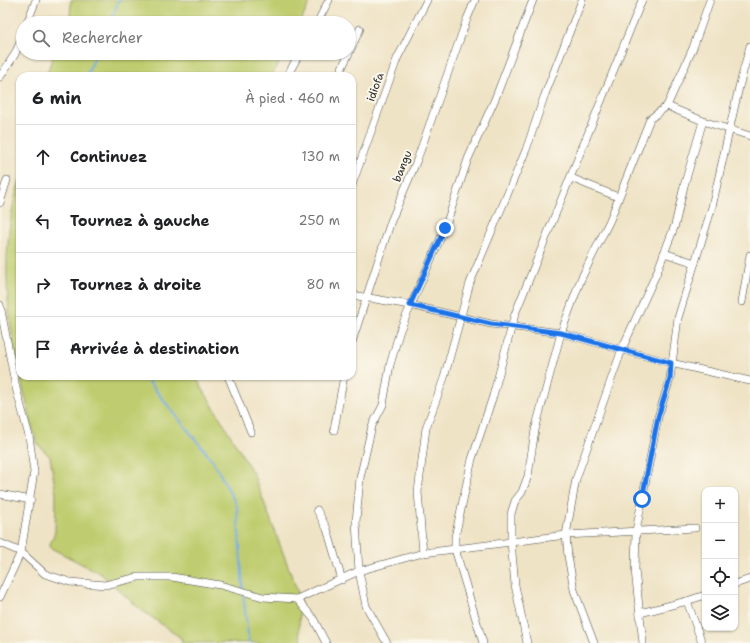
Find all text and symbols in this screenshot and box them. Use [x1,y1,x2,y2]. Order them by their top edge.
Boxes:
search box [16,16,356,60]
icon: search [30,27,52,49]
text: Rechercher [62,28,143,48]
street label: idiofa [363,70,388,104]
text: 6 min [32,87,82,109]
text: À pied · 460 m [245,90,340,107]
icon: ahead [32,146,54,168]
text: Continuez [70,147,147,167]
text: 130 m [302,148,340,165]
street label: bangu [389,148,416,184]
icon: left [32,210,54,232]
text: Tournez à gauche [70,211,210,231]
text: 250 m [299,212,340,229]
route end [436,219,454,237]
icon: right [32,274,54,296]
text: Tournez à droite [70,275,202,295]
text: 80 m [306,276,340,293]
icon: arrive [32,338,54,360]
text: Arrivée à destination [70,339,239,359]
map controls [702,487,738,631]
button: + [702,487,738,523]
route start [633,490,651,508]
button: − [702,523,738,559]
button: locate [702,559,738,595]
button: layers [702,595,738,631]

